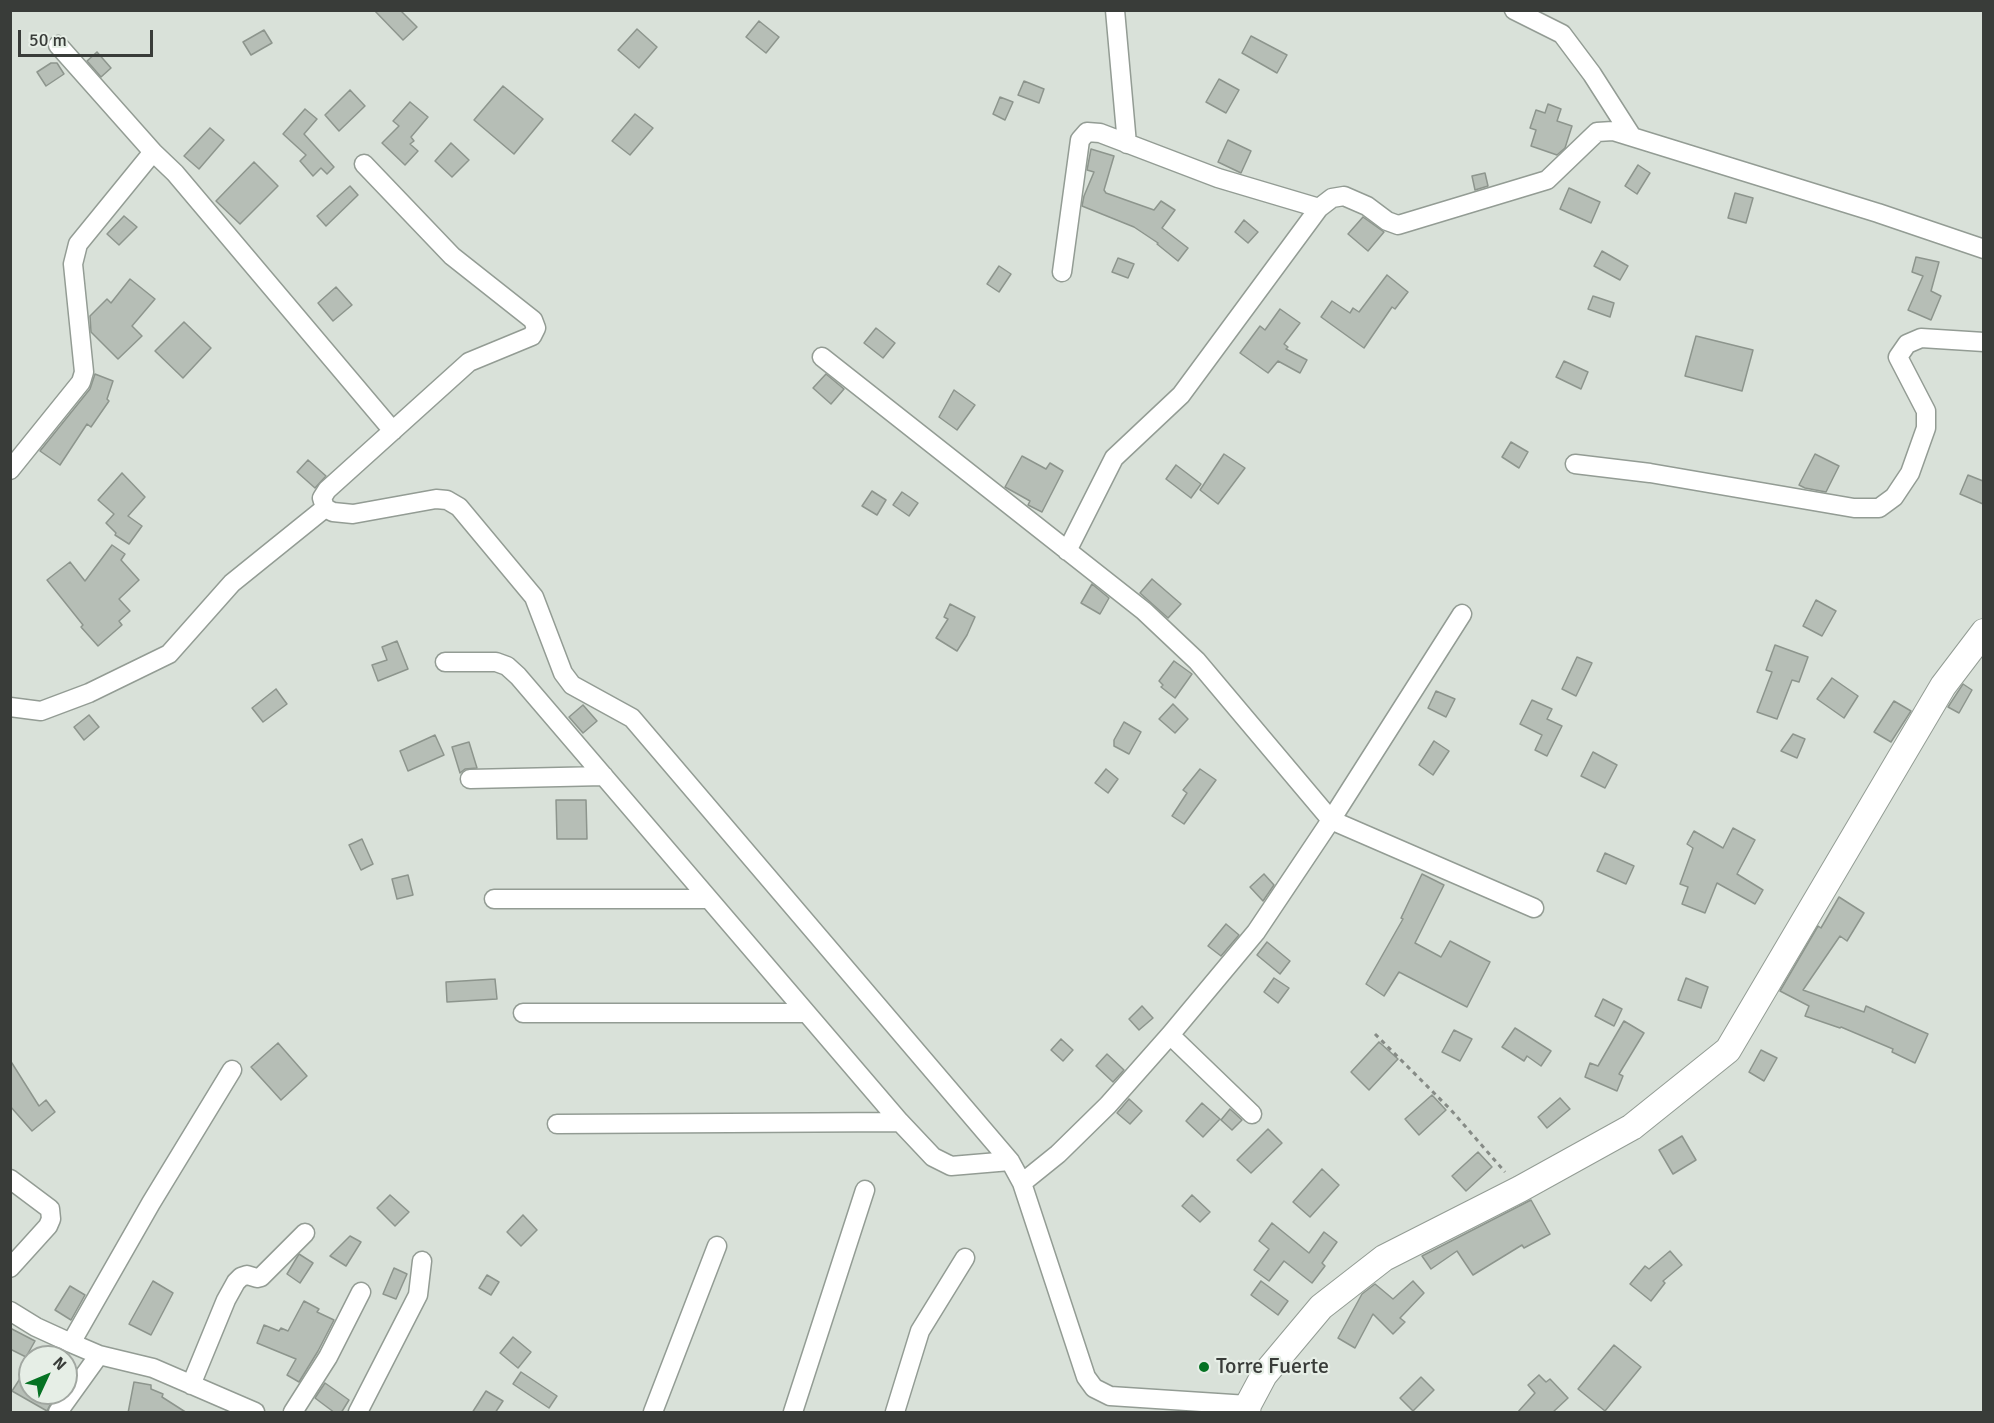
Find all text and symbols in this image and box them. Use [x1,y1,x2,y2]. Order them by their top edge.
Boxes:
scale bar [21,18,156,56]
text: 50 m [29,29,67,51]
north arrow [18,1345,78,1405]
text: N [48,1353,71,1375]
place label: Torre Fuerte [1216,1354,1329,1380]
marker: Torre Fuerte [1197,1360,1211,1374]

